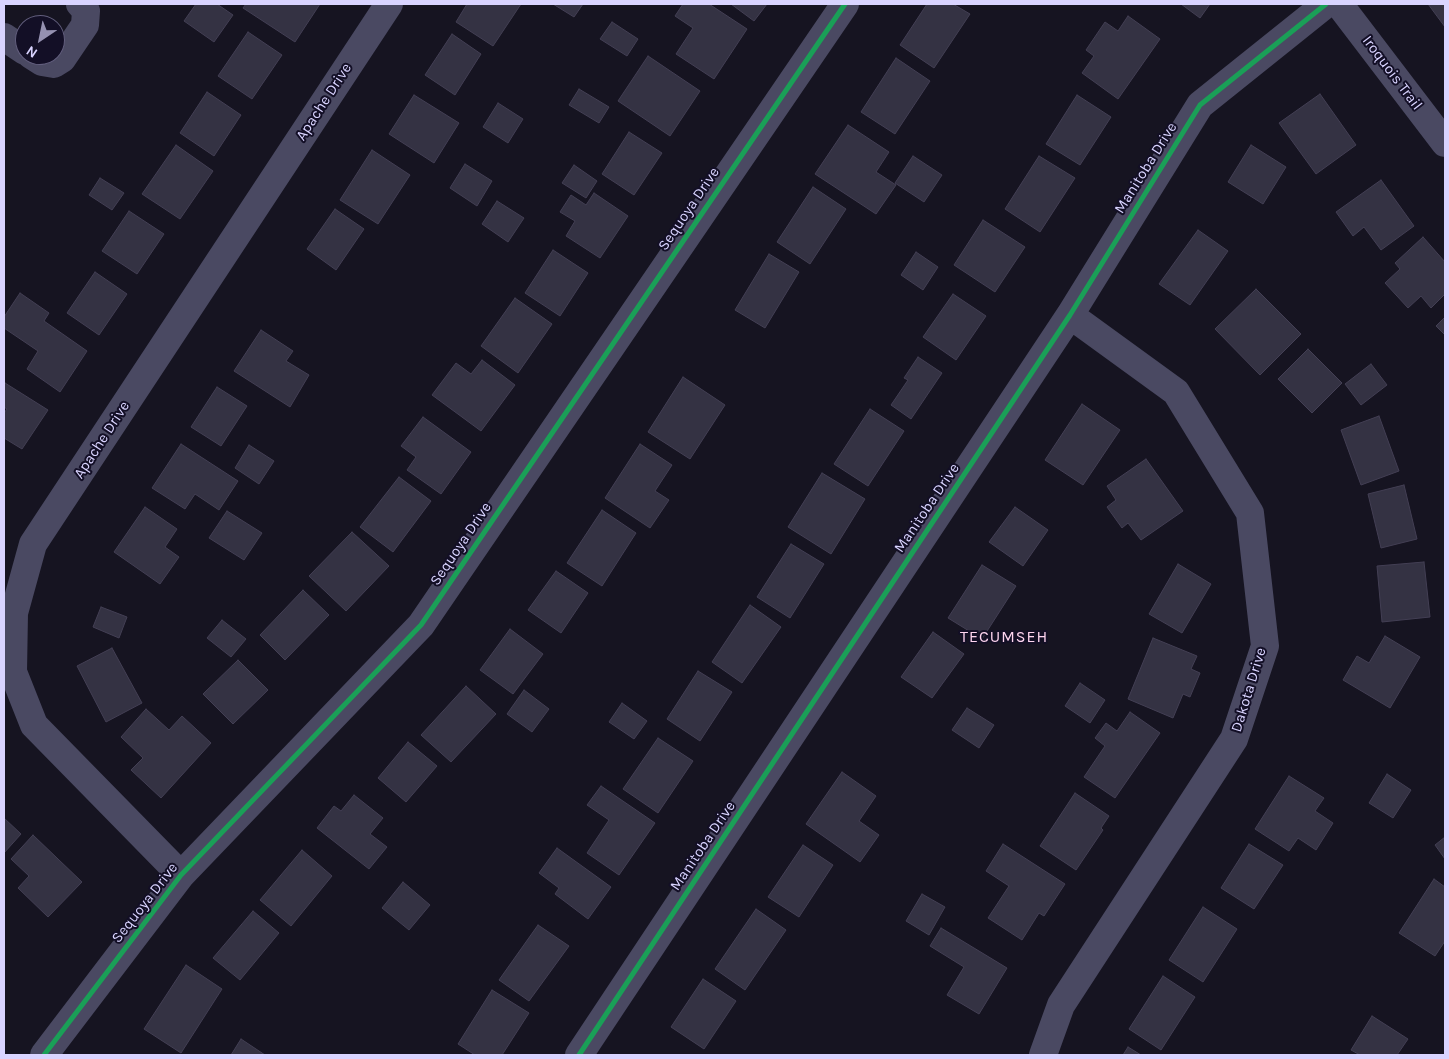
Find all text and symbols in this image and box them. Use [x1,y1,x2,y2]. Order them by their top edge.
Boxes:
north arrow [15,15,65,65]
street label: Iroquois Trail [1358,32,1426,114]
text: N [23,42,41,62]
street label: Apache Drive [292,60,356,144]
street label: Manitoba Drive [1111,119,1181,217]
street label: Sequoya Drive [655,164,723,254]
street label: Apache Drive [70,398,134,482]
street label: Manitoba Drive [890,460,964,556]
street label: Sequoya Drive [427,499,495,589]
district label: TECUMSEH [959,627,1049,647]
street label: Dakota Drive [1228,646,1270,734]
street label: Manitoba Drive [666,798,740,894]
street label: Sequoya Drive [108,859,182,947]

